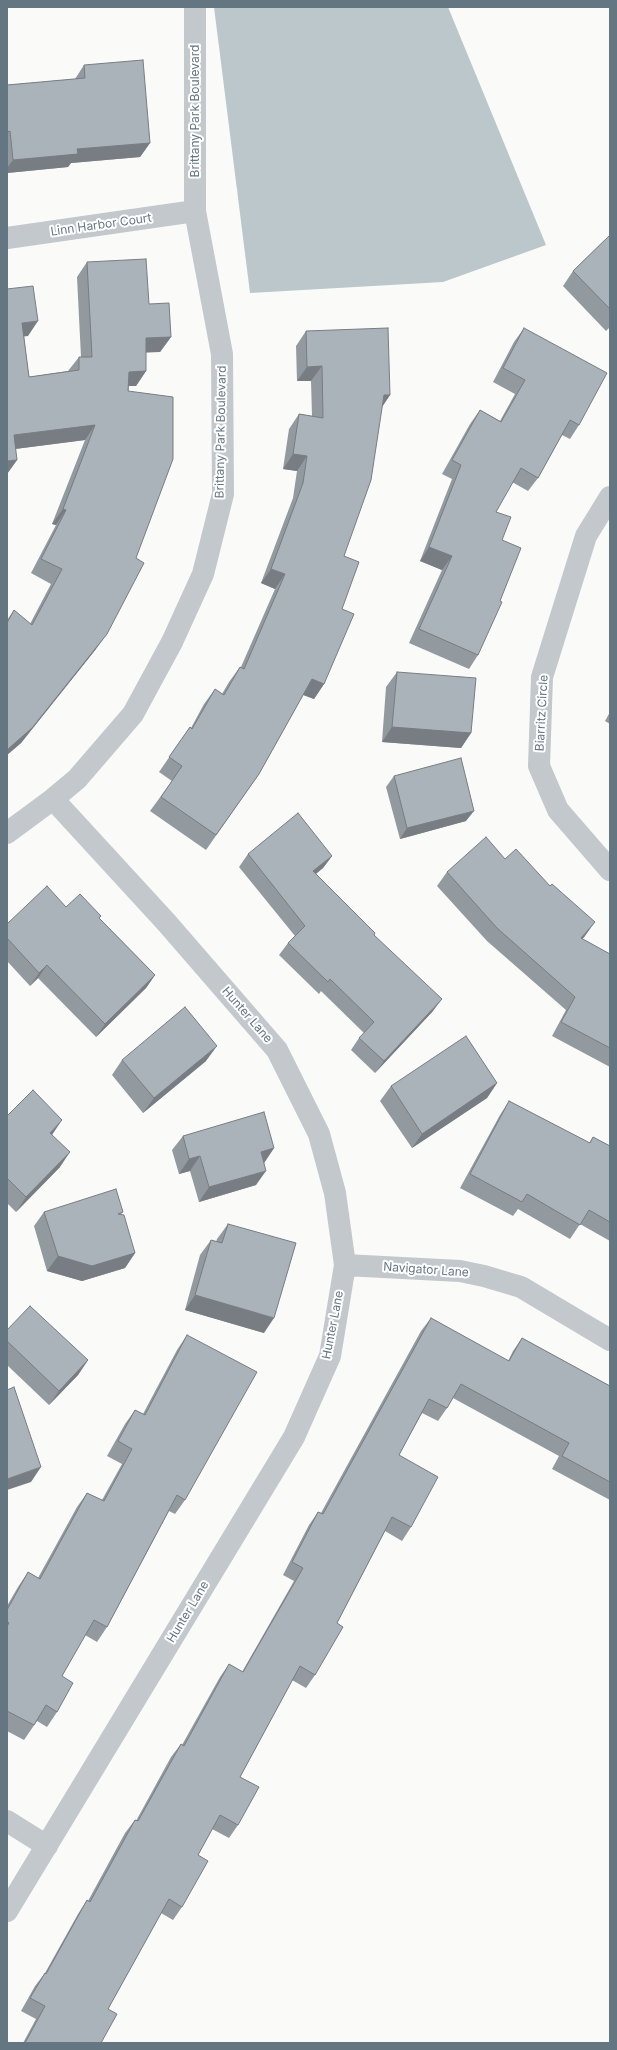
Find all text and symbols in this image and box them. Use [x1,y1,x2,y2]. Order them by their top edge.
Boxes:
street label: Brittany Park Boulevard [188,45,202,177]
street label: Linn Harbor Court [50,211,152,239]
street label: Brittany Park Boulevard [213,365,229,499]
street label: Biarritz Circle [533,674,551,752]
street label: Hunter Lane [219,984,275,1046]
street label: Navigator Lane [383,1260,469,1280]
street label: Hunter Lane [319,1290,347,1360]
street label: Hunter Lane [164,1579,212,1645]

